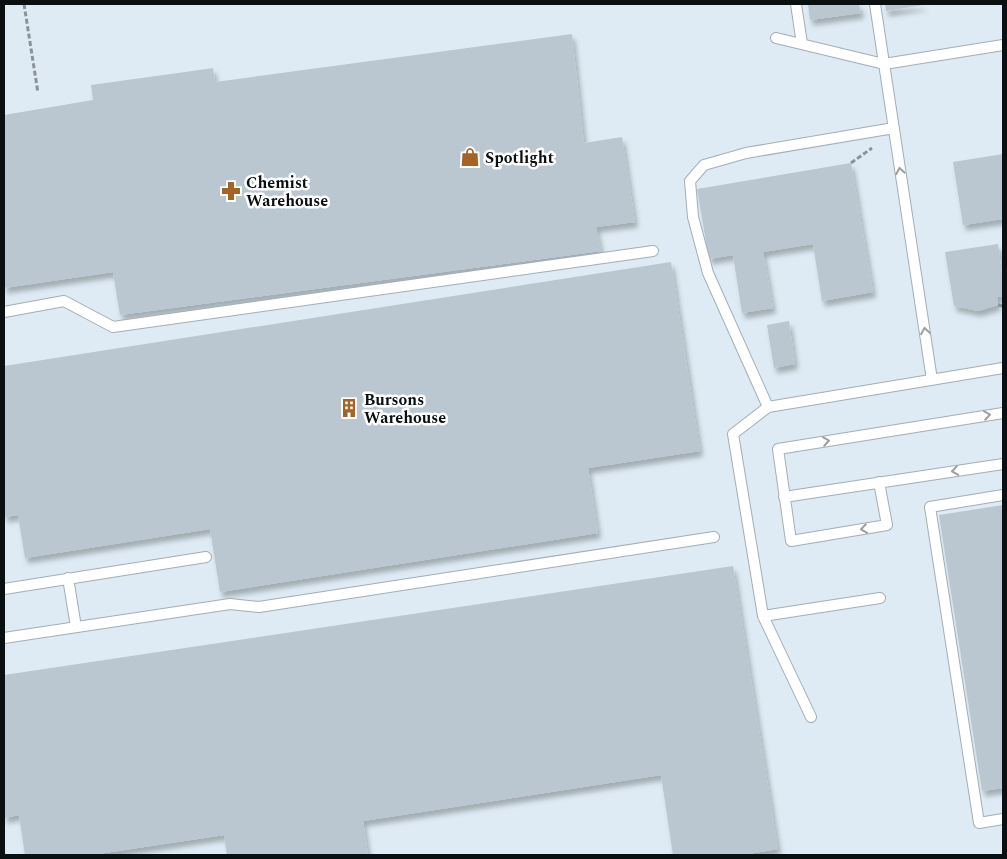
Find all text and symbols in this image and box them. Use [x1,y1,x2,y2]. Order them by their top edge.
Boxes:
shop icon: Spotlight [459,146,481,168]
place label: Spotlight [485,146,554,170]
one-way arrow [896,166,906,175]
place label: Chemist Warehouse [246,171,328,213]
pharmacy icon: Chemist Warehouse [220,180,242,202]
one-way arrow [920,327,930,336]
place label: Bursons Warehouse [364,388,446,430]
building icon: Bursons Warehouse [338,397,360,419]
one-way arrow [982,411,991,421]
one-way arrow [822,437,831,447]
one-way arrow [951,465,959,476]
one-way arrow [860,524,869,534]

